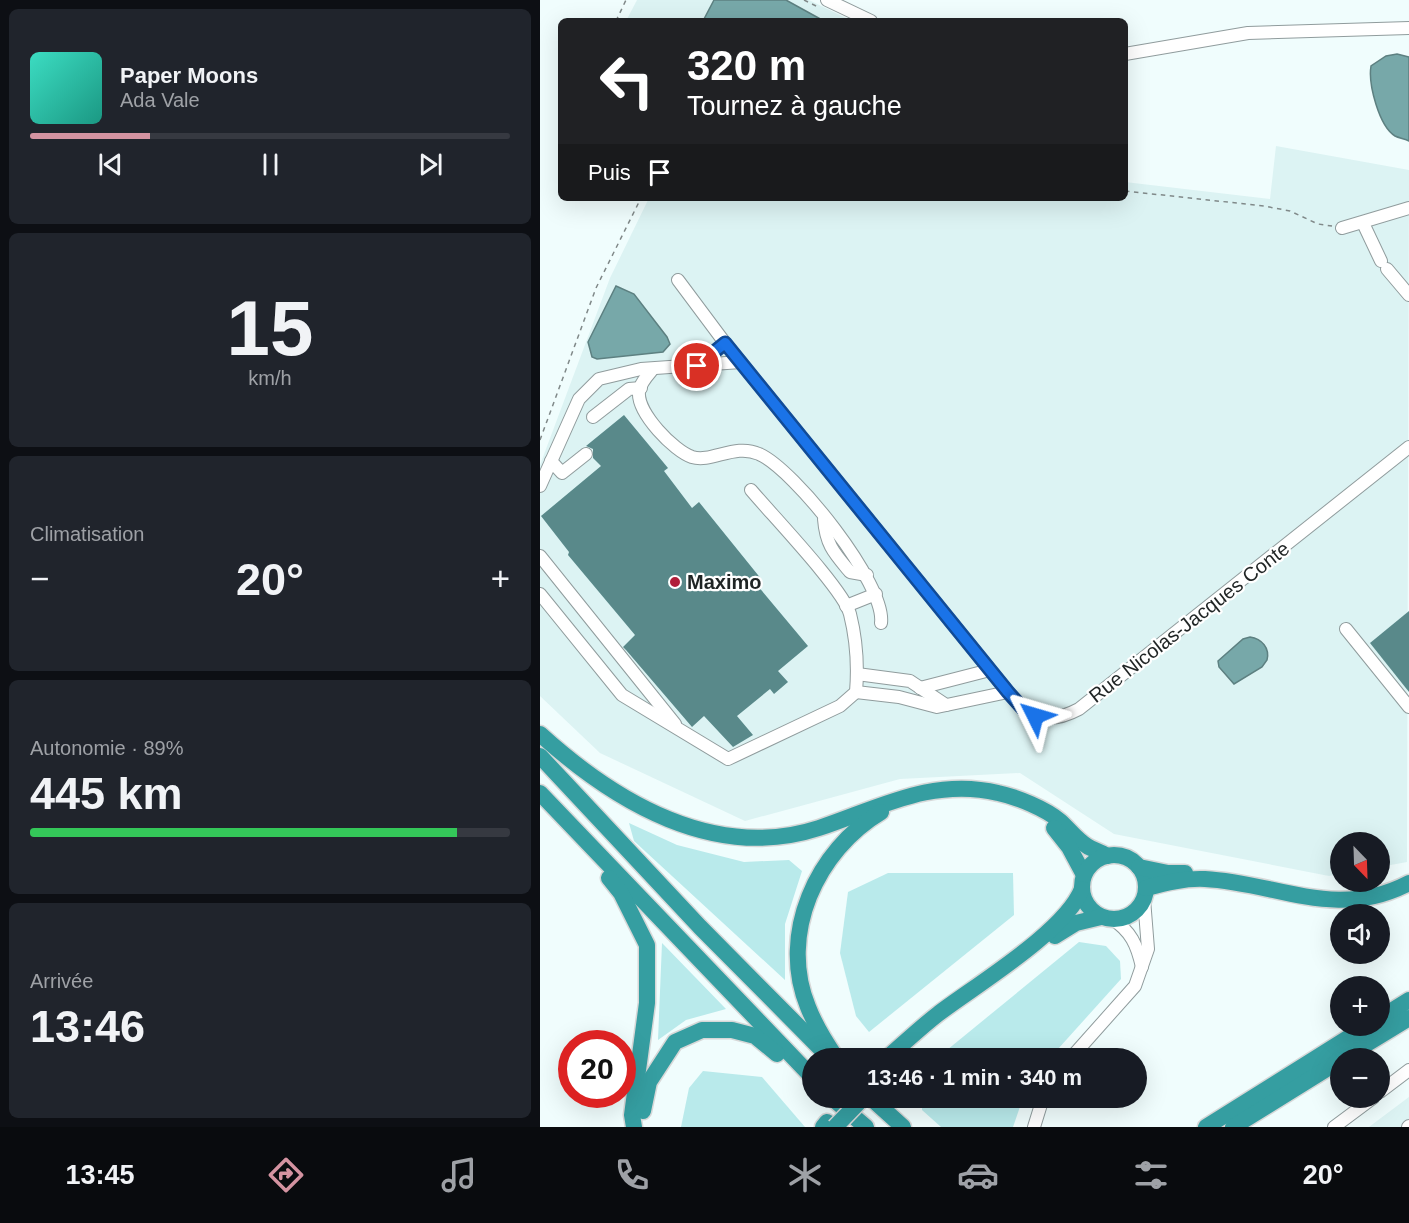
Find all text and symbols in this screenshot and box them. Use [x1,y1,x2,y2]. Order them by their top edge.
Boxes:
icon: left [588,42,666,120]
text: 320 m [687,42,806,89]
text: Paper Moons [120,63,258,88]
text: Ada Vale [120,89,200,111]
text: Tournez à gauche [687,91,902,121]
icon: previous [94,148,127,181]
icon: pause [254,148,287,181]
icon: next [414,148,447,181]
icon: arrive [643,156,676,189]
text: Puis [588,160,631,185]
text: 15 [227,284,313,372]
pin [671,340,722,391]
icon: arrive [680,349,713,382]
text: km/h [248,367,292,389]
text: Climatisation [30,523,144,545]
street label: Rue Nicolas-Jacques Conte [1085,537,1293,707]
text: 20° [236,554,304,605]
text: − [30,560,49,597]
text: + [491,560,510,597]
place label: Maximo [687,571,761,593]
marker: Maximo [668,575,682,589]
position arrow [1003,684,1067,748]
text: Autonomie · 89% [30,737,183,759]
text: 445 km [30,768,183,819]
north arrow [1330,832,1390,892]
map controls [1330,832,1390,1108]
button: sound [1330,904,1390,964]
text: Arrivée [30,970,93,992]
button: + [1330,976,1390,1036]
text: 13:46 [30,1001,145,1052]
speed limit sign: 20 [558,1030,636,1108]
button: − [1330,1048,1390,1108]
text: 13:46 · 1 min · 340 m [867,1065,1082,1090]
icon: directions [265,1154,307,1196]
icon: music [438,1154,480,1196]
icon: phone [611,1154,653,1196]
icon: climate [784,1154,826,1196]
icon: car [957,1154,999,1196]
icon: filters [1130,1154,1172,1196]
text: 13:45 [65,1160,135,1190]
text: 20° [1303,1160,1343,1190]

